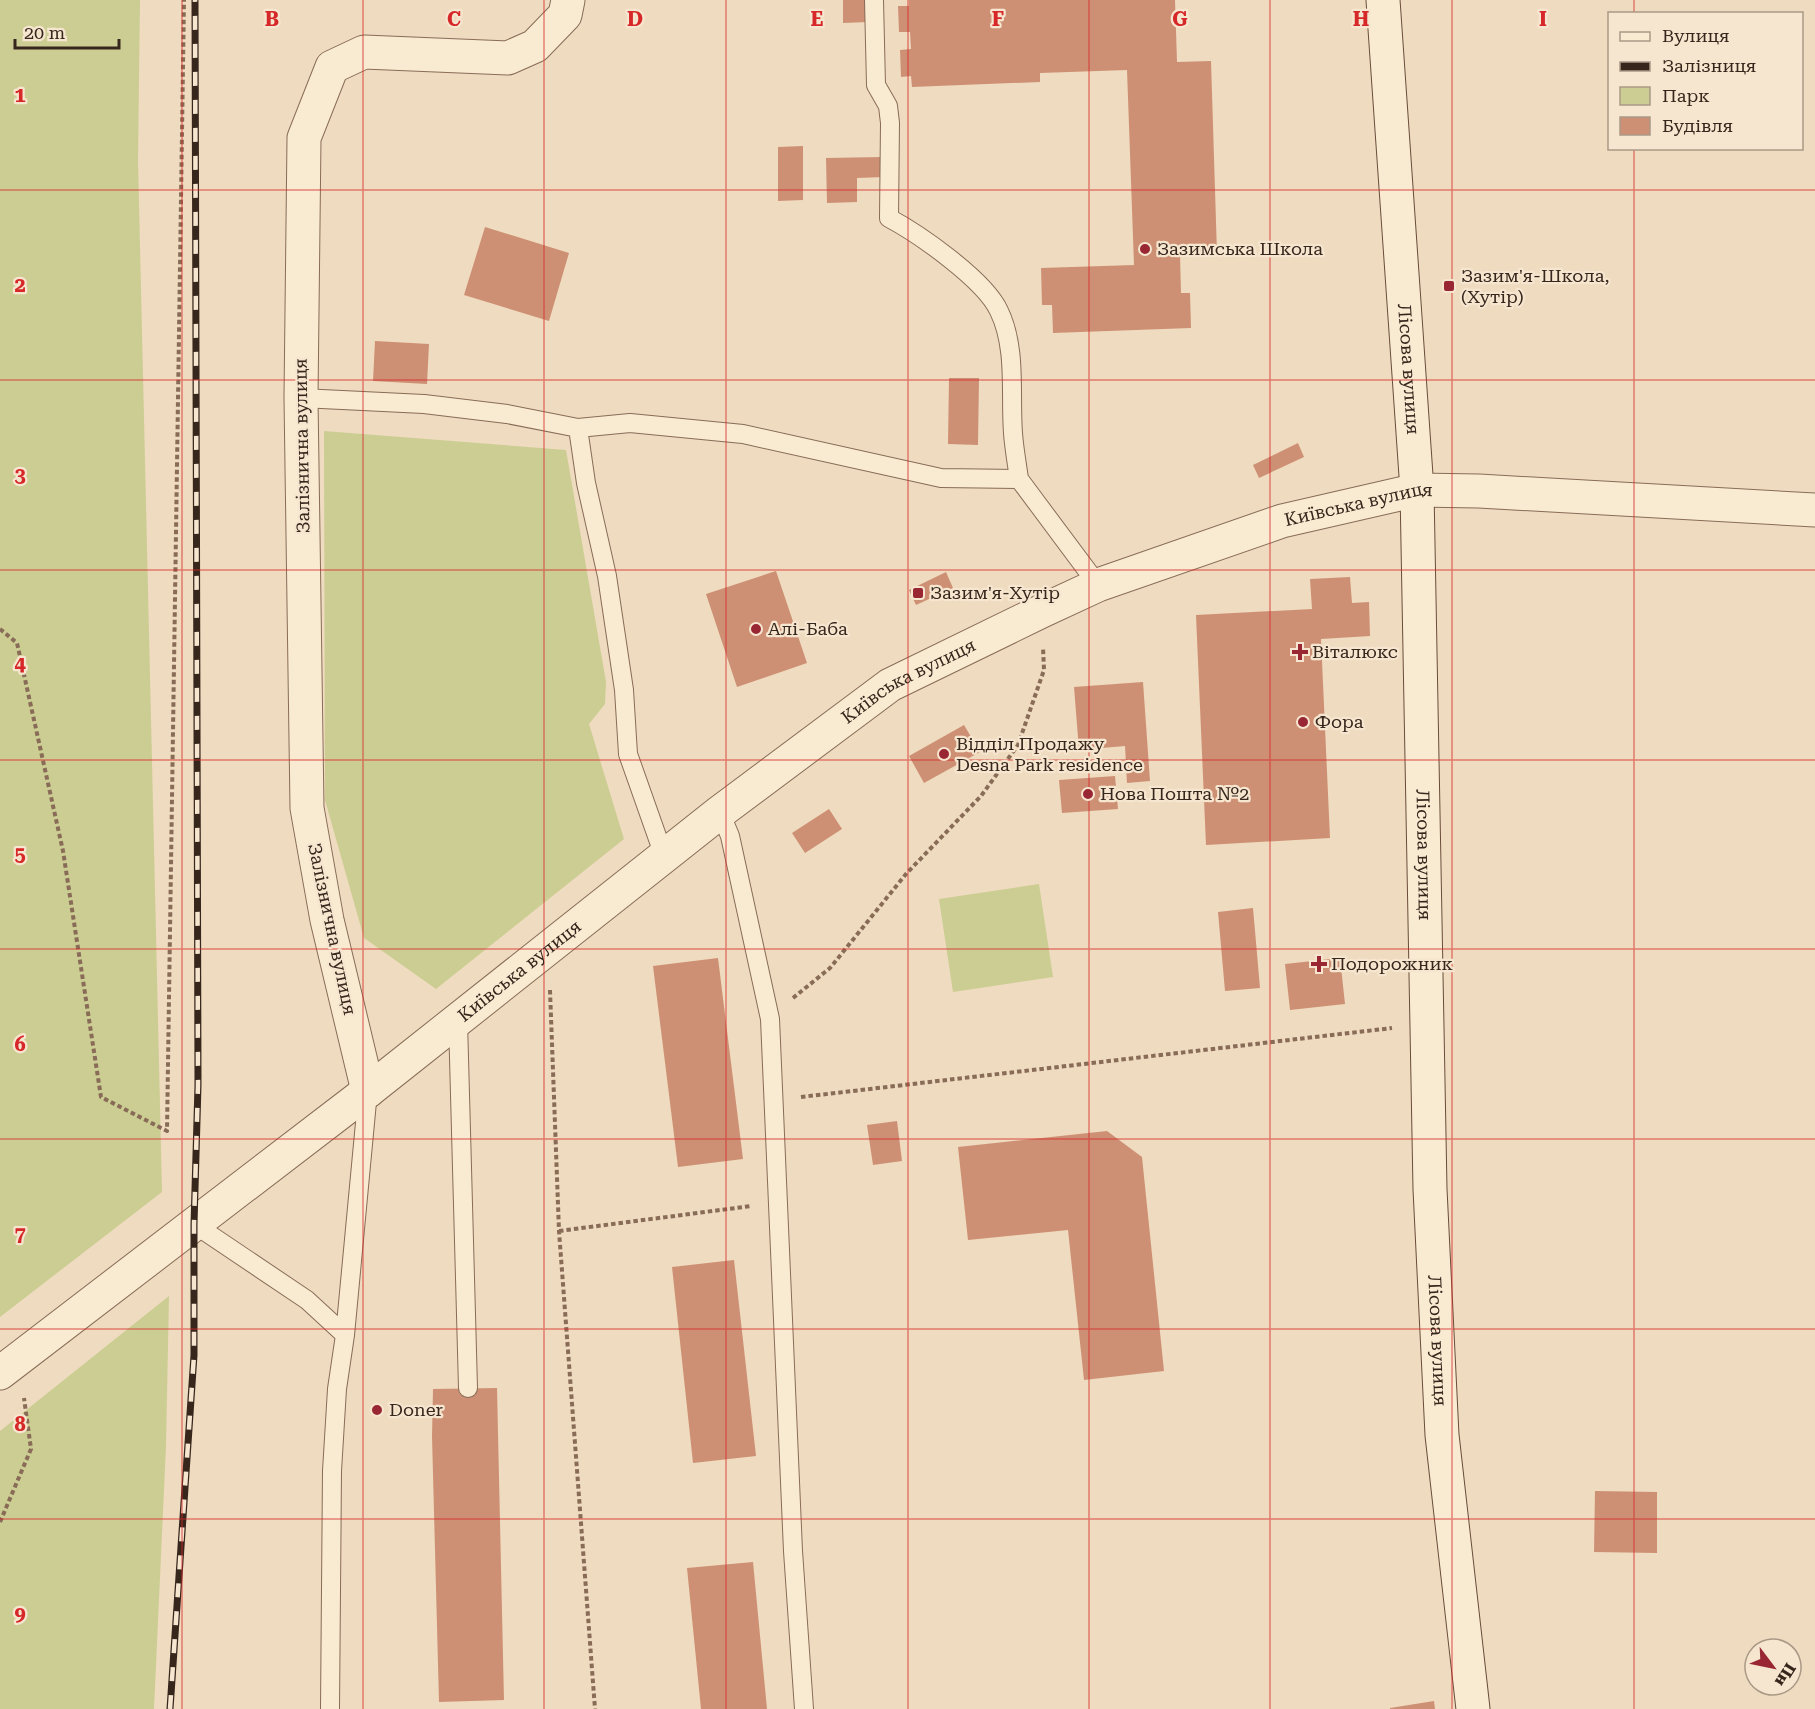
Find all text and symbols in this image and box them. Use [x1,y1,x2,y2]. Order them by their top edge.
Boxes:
text: B [265,7,279,31]
text: C [447,7,461,31]
text: D [627,7,643,31]
text: E [811,7,824,31]
text: F [992,7,1004,31]
text: G [1172,7,1188,31]
text: H [1353,7,1369,31]
text: I [1539,7,1547,31]
scale bar [15,12,118,50]
legend [1608,12,1803,150]
text: 20 m [24,22,65,43]
text: Вулиця [1662,25,1729,46]
text: Залізниця [1662,55,1756,76]
text: 1 [14,83,26,107]
text: Парк [1662,85,1710,106]
text: Будівля [1662,115,1733,136]
place label: Зазимська Школа [1157,238,1323,259]
marker: Зазимська Школа [1138,242,1152,256]
place label: Зазим'я-Школа, (Хутір) [1461,265,1610,307]
text: 2 [14,273,26,297]
marker: Зазим'я-Школа, (Хутір) [1442,279,1456,293]
street label: Лісова вулиця [1394,303,1424,435]
street label: Залізнична вулиця [289,358,314,534]
text: 3 [14,463,26,487]
street label: Київська вулиця [1282,478,1433,530]
place label: Зазим'я-Хутір [930,582,1060,603]
marker: Зазим'я-Хутір [911,586,925,600]
place label: Алі-Баба [768,618,848,639]
marker: Алі-Баба [749,622,763,636]
street label: Київська вулиця [837,634,979,728]
place label: Віталюкс [1312,641,1398,662]
marker: Віталюкс [1293,645,1307,659]
text: 4 [14,652,26,676]
place label: Фора [1315,711,1364,732]
marker: Фора [1296,715,1310,729]
place label: Відділ Продажу Desna Park residence [956,733,1143,775]
marker: Відділ Продажу Desna Park residence [937,747,951,761]
place label: Нова Пошта №2 [1100,783,1249,804]
marker: Нова Пошта №2 [1081,787,1095,801]
street label: Лісова вулиця [1413,789,1436,921]
street label: Залізнична вулиця [304,841,361,1017]
text: 5 [14,842,26,866]
street label: Київська вулиця [453,915,585,1026]
place label: Подорожник [1331,953,1453,974]
marker: Подорожник [1312,957,1326,971]
text: 6 [14,1032,26,1056]
text: 7 [14,1222,26,1246]
street label: Лісова вулиця [1424,1274,1452,1407]
place label: Doner [389,1399,443,1420]
marker: Doner [370,1403,384,1417]
text: 8 [14,1412,26,1436]
text: 9 [14,1602,26,1626]
north arrow [1743,1637,1803,1697]
text: Пн [1771,1660,1800,1690]

